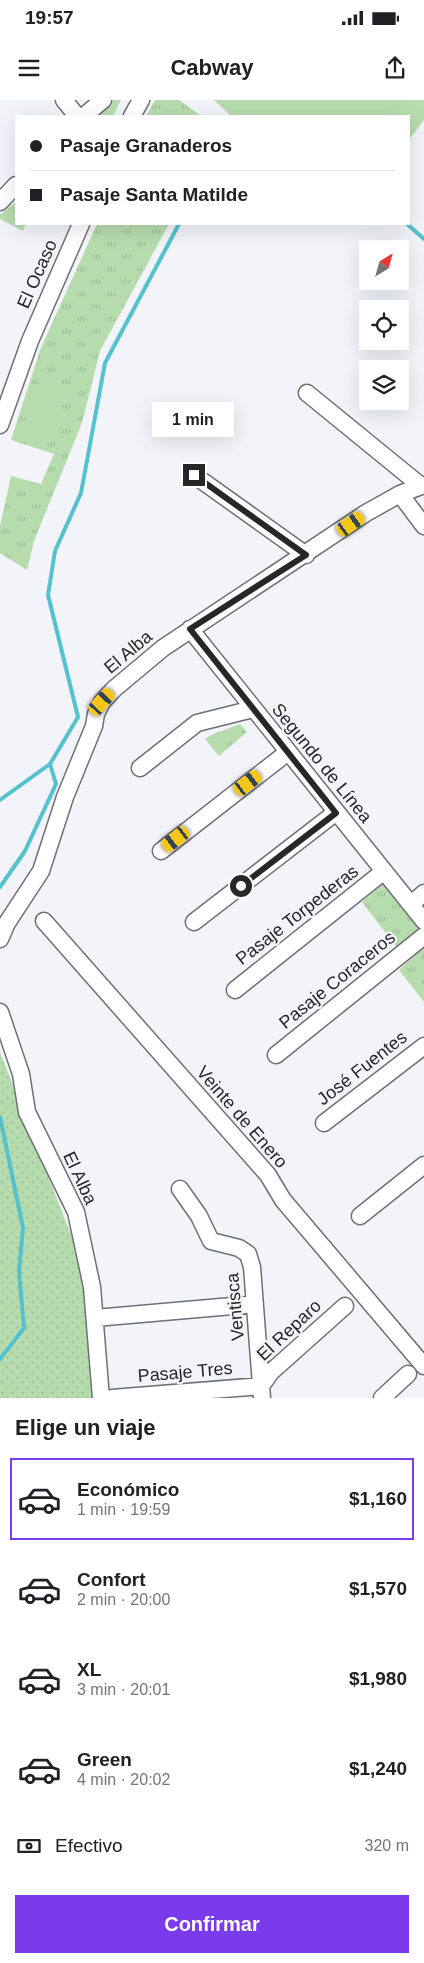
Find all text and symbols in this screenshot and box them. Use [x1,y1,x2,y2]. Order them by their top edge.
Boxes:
text: 19:57 [25,7,74,28]
icon: menu [15,54,43,82]
icon: share [381,54,409,82]
text: Cabway [170,55,254,80]
text: Pasaje Granaderos [60,135,232,156]
text: Pasaje Santa Matilde [60,184,248,205]
street label: El Ocaso [13,237,61,311]
north arrow [359,240,409,290]
map controls [359,240,409,410]
button: locate [359,300,409,350]
button: layers [359,360,409,410]
callout: 1 min [153,402,235,438]
text: 1 min [172,411,214,428]
route end [183,464,205,486]
car [334,509,367,539]
street label: El Alba [100,626,157,678]
car [86,686,117,718]
street label: Segundo de Línea [268,700,377,827]
car [231,768,264,798]
car [159,824,192,854]
street label: Pasaje Torpederas [232,861,362,969]
route start [230,875,252,897]
street label: Pasaje Coraceros [275,927,399,1033]
street label: José Fuentes [313,1027,411,1109]
street label: Veinte de Enero [192,1062,292,1172]
street label: El Alba [59,1148,101,1209]
street label: Ventisca [222,1271,248,1342]
street label: El Reparo [253,1295,325,1365]
street label: Pasaje Tres [137,1358,233,1386]
text: Elige un viaje [15,1415,156,1440]
icon: car [17,1477,62,1522]
text: Económico [77,1479,179,1500]
text: $1,160 [349,1488,407,1509]
text: 1 min · 19:59 [77,1501,170,1518]
icon: car [17,1567,62,1612]
text: Confort [77,1569,146,1590]
text: $1,570 [349,1578,407,1599]
text: 2 min · 20:00 [77,1591,170,1608]
icon: car [17,1657,62,1702]
text: XL [77,1659,101,1680]
text: $1,980 [349,1668,407,1689]
text: 3 min · 20:01 [77,1681,170,1698]
icon: car [17,1747,62,1792]
text: Green [77,1749,132,1770]
text: $1,240 [349,1758,407,1779]
text: 4 min · 20:02 [77,1771,170,1788]
icon: cash [15,1832,43,1860]
text: Efectivo [55,1835,123,1856]
text: 320 m [365,1837,409,1854]
button: Confirmar [15,1895,409,1953]

